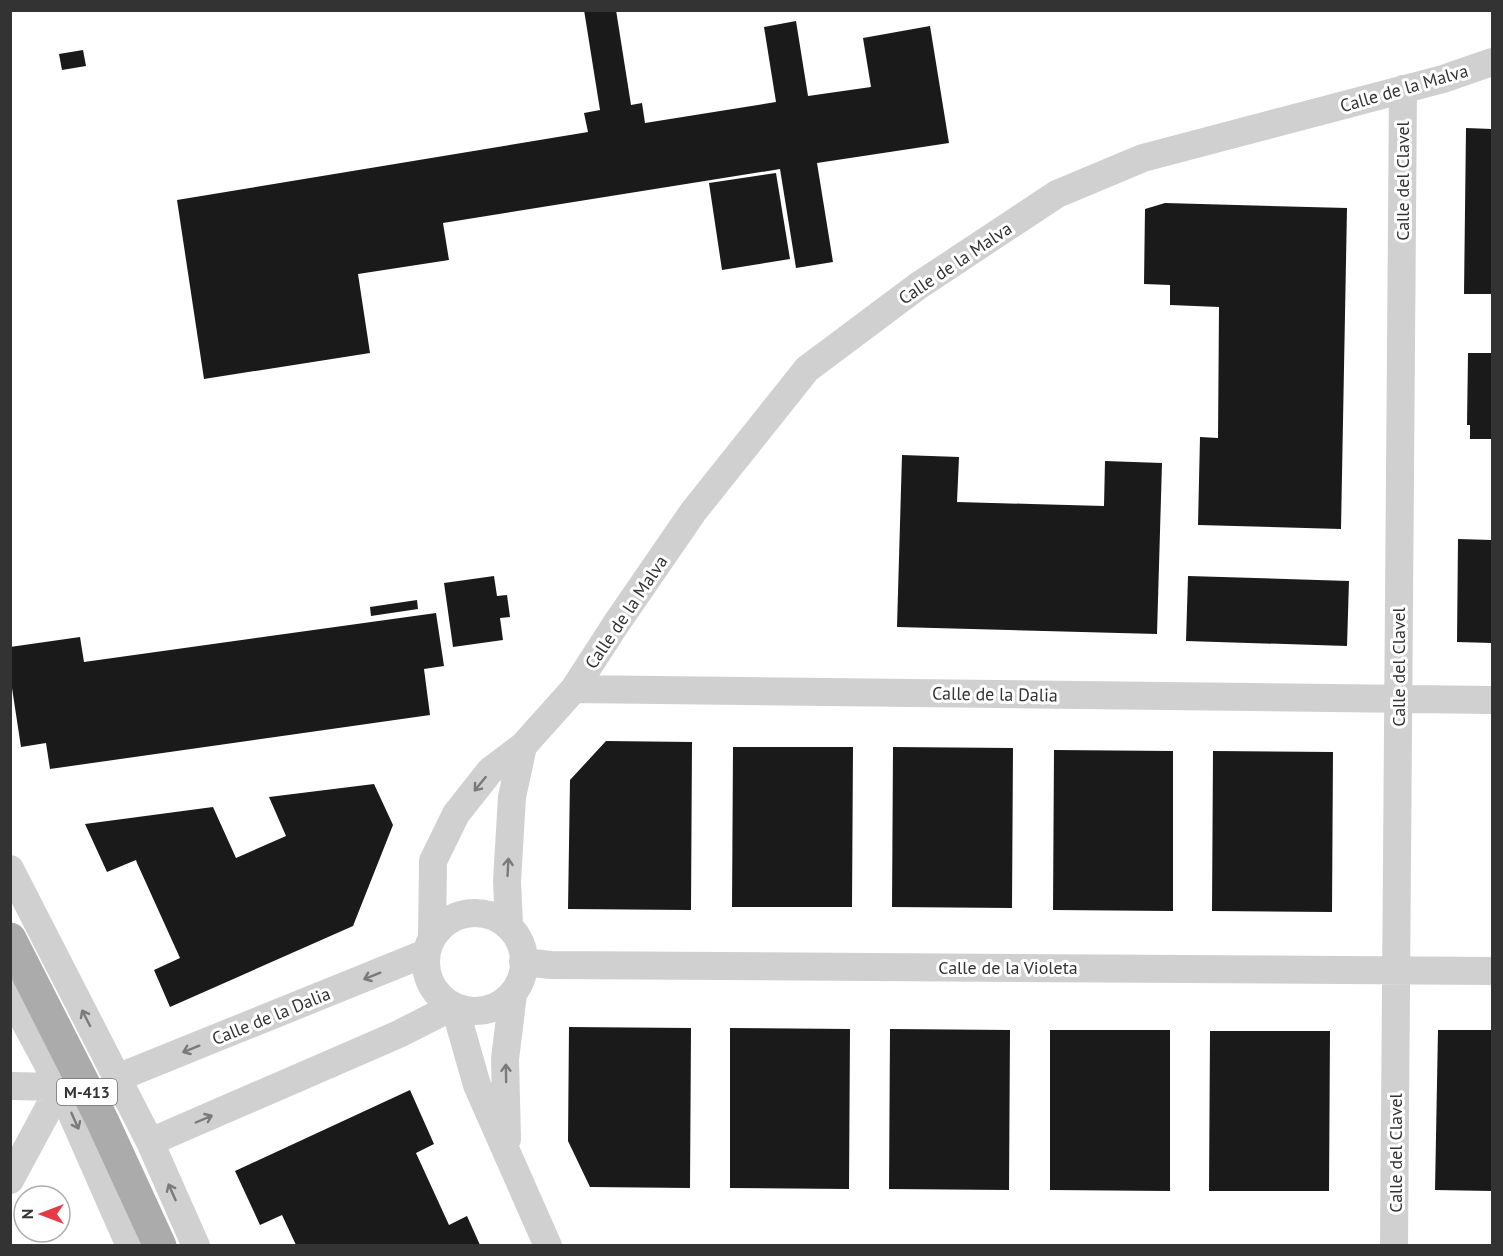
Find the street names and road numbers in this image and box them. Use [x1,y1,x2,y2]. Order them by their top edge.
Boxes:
street label: Calle de la Malva [1337,59,1471,117]
street label: Calle del Clavel [1391,120,1414,241]
street label: Calle de la Malva [894,217,1016,309]
street label: Calle de la Malva [580,551,672,673]
street label: Calle del Clavel [1387,606,1410,727]
street label: Calle de la Dalia [932,681,1058,707]
street label: Calle de la Violeta [938,956,1078,979]
street label: Calle de la Dalia [208,982,334,1050]
road number: M-413 [57,1079,117,1105]
street label: Calle del Clavel [1384,1092,1407,1213]

